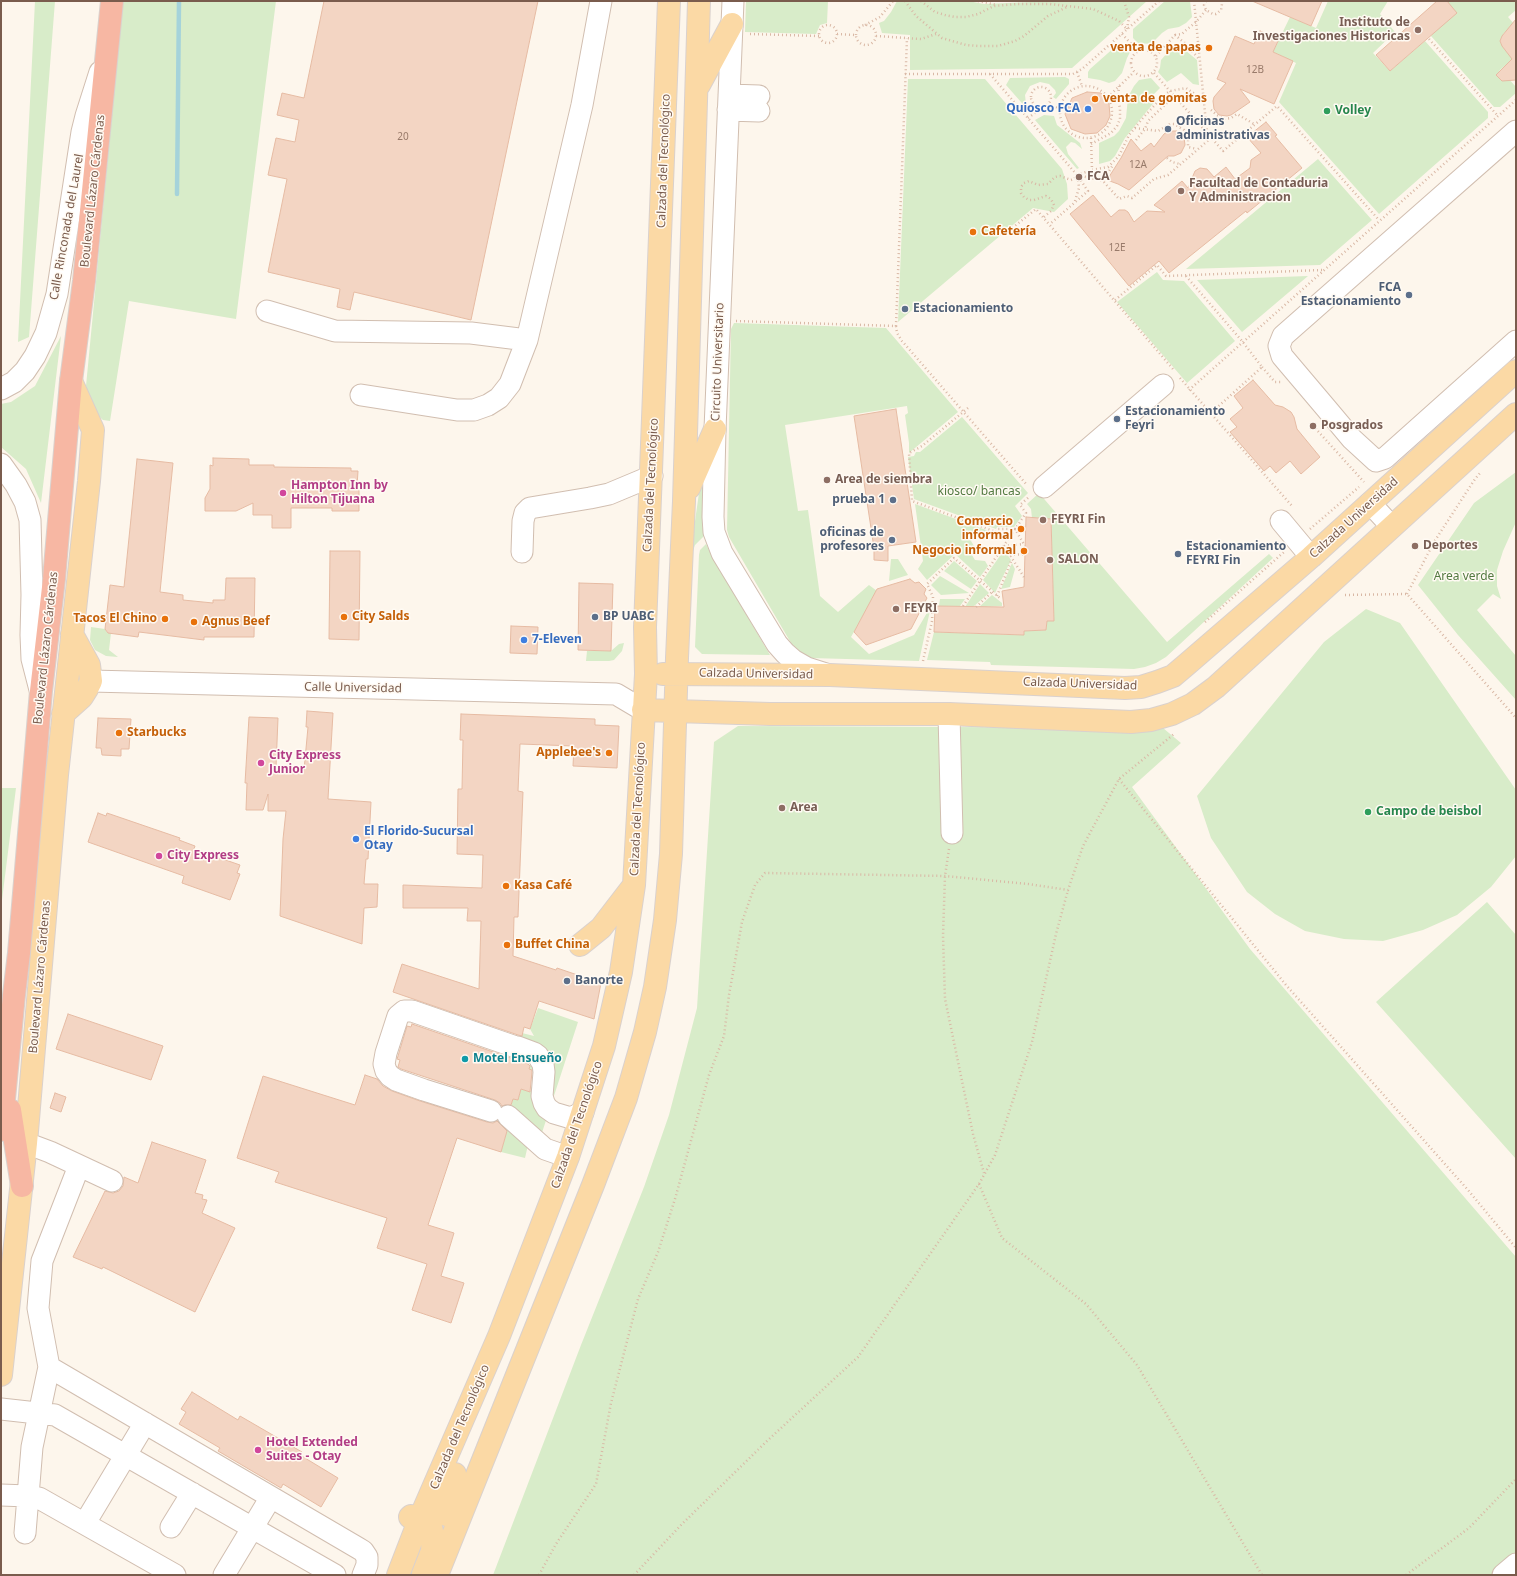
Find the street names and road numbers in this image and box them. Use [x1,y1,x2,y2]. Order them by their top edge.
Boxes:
street label: Calzada del Tecnológico [654,94,674,228]
street label: Boulevard Lázaro Cárdenas [78,114,108,268]
street label: Calle Rinconada del Laurel [47,153,87,301]
street label: Circuito Universitario [709,302,727,422]
street label: Calzada del Tecnológico [640,418,662,552]
street label: Calzada Universidad [1307,474,1401,562]
street label: Boulevard Lázaro Cárdenas [31,571,61,725]
street label: Calzada Universidad [699,666,813,682]
street label: Calzada Universidad [1023,675,1137,693]
street label: Calle Universidad [304,680,402,696]
street label: Calzada del Tecnológico [627,742,649,876]
street label: Boulevard Lázaro Cárdenas [26,900,54,1054]
street label: Calzada del Tecnológico [548,1059,606,1191]
street label: Calzada del Tecnológico [427,1362,493,1492]

